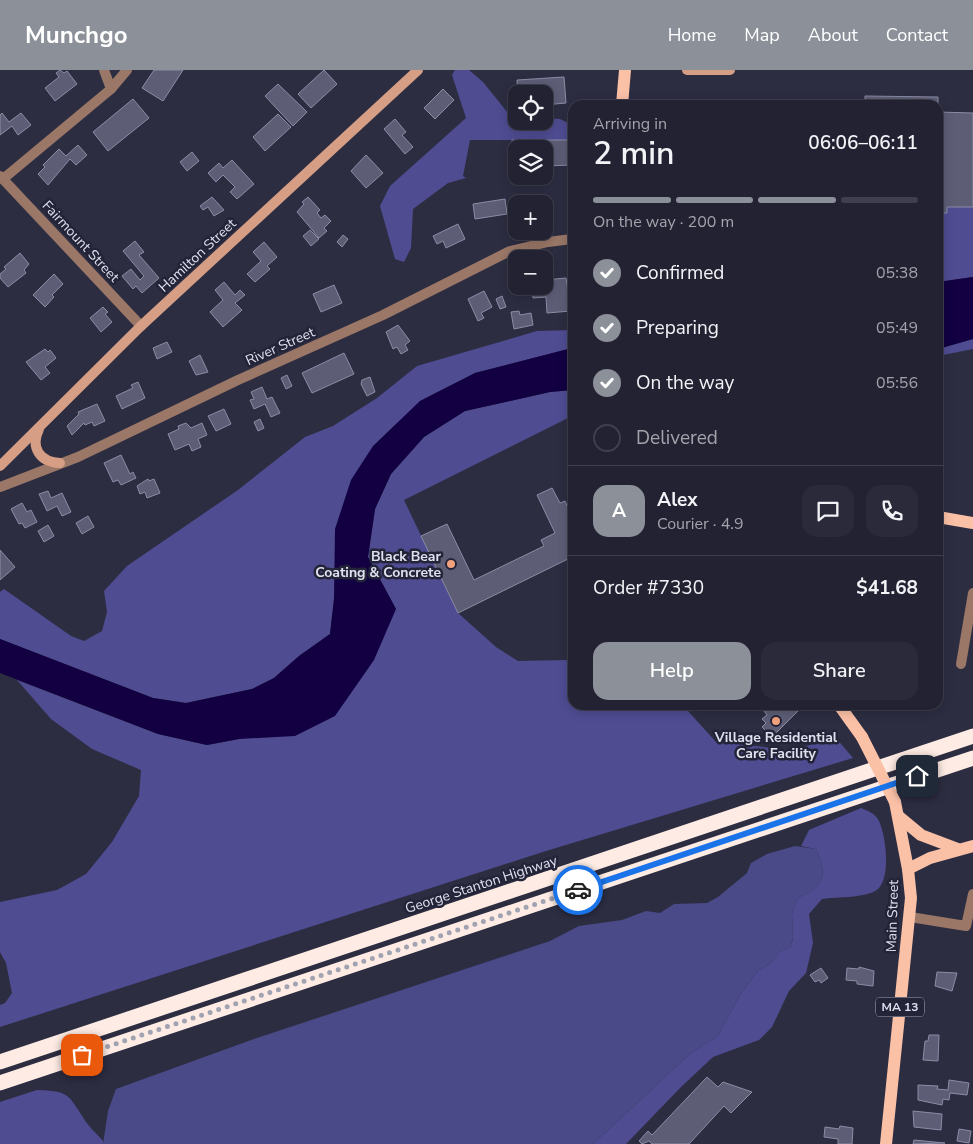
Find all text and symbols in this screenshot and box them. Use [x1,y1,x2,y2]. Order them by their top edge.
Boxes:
text: Munchgo [25,19,127,51]
text: Home [668,23,716,47]
text: Map [744,23,780,47]
text: About [808,23,858,47]
text: Contact [886,23,948,47]
map controls [508,85,553,295]
button: locate [508,85,553,130]
text: Arriving in [593,113,667,135]
text: 06:06–06:11 [808,130,918,156]
text: 2 min [593,132,675,175]
button: layers [508,140,553,185]
button: + [508,195,553,240]
street label: Fairmount Street [38,196,124,286]
text: On the way · 200 m [593,211,734,233]
street label: Hamilton Street [154,214,240,296]
button: − [508,250,553,295]
icon: check [593,259,621,287]
text: Confirmed [636,260,724,286]
text: 05:38 [876,262,918,284]
icon: check [593,314,621,342]
text: Preparing [636,315,719,341]
text: 05:49 [876,317,918,339]
street label: River Street [243,323,318,370]
icon: check [593,369,621,397]
text: On the way [636,370,734,396]
text: 05:56 [876,372,918,394]
text: Delivered [636,425,718,451]
button: chat [802,485,854,537]
button: phone [866,485,918,537]
text: Alex [657,487,698,513]
text: A [612,498,626,524]
text: Courier · 4.9 [657,513,743,535]
place label: Black Bear Coating & Concrete [315,547,442,582]
marker: Black Bear Coating & Concrete [445,558,457,570]
text: Order #7330 [593,575,704,601]
text: $41.68 [856,575,918,601]
button: Help [593,642,751,700]
button: Share [761,642,918,700]
marker: Village Residential Care Facility [770,715,782,727]
place label: Village Residential Care Facility [714,728,838,763]
pin [896,755,938,797]
icon: home [903,762,931,790]
street label: George Stanton Highway [403,851,560,918]
courier [553,865,603,915]
icon: car [564,876,592,904]
street label: Main Street [882,879,903,953]
road number: MA 13 [876,998,924,1016]
pin [61,1034,103,1076]
icon: bag [68,1041,96,1069]

